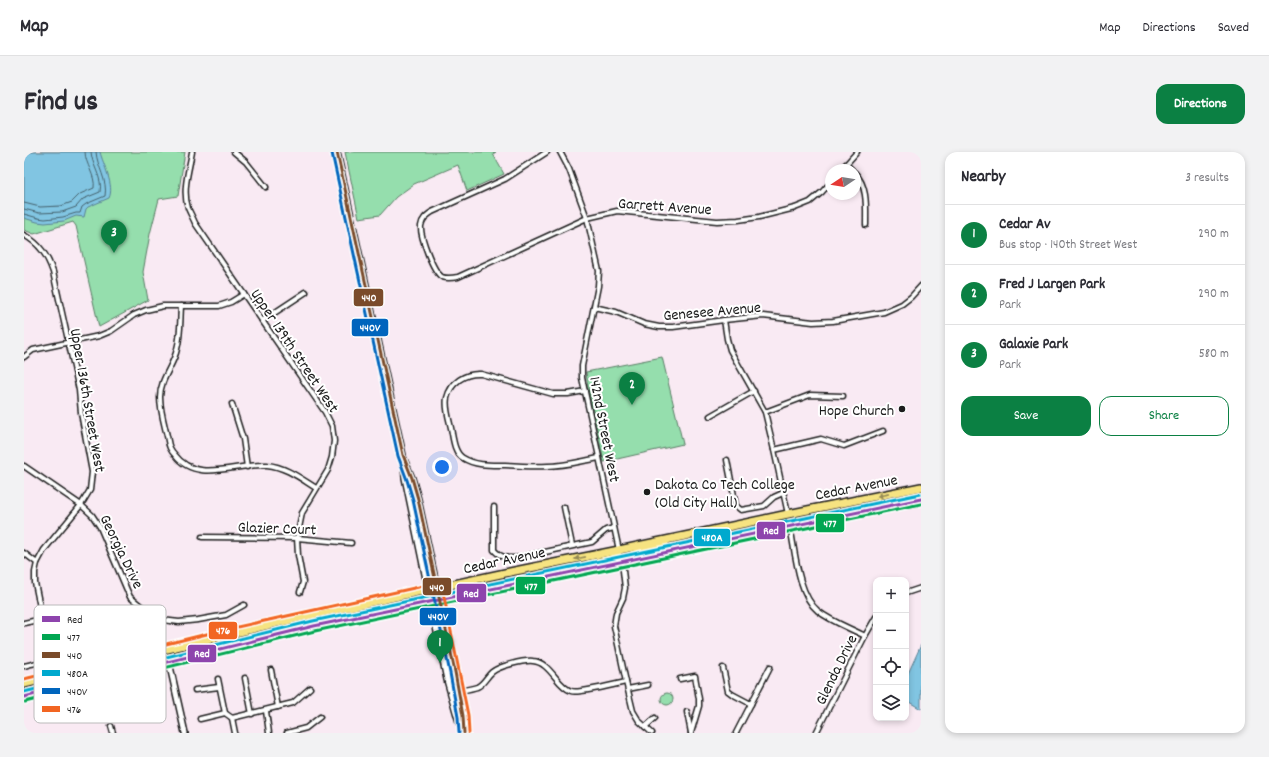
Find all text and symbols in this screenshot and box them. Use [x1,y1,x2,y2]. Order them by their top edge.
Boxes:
text: Map [20,14,49,41]
text: Map [1099,18,1121,38]
text: Directions [1143,18,1196,38]
text: Saved [1218,18,1249,38]
text: Find us [24,84,98,124]
button: Directions [1156,84,1245,124]
north arrow [825,164,861,200]
text: Nearby [961,166,1005,190]
text: 3 results [1185,169,1229,188]
street label: Garrett Avenue [617,193,712,222]
text: Cedar Av [999,214,1051,236]
pin: 3 [101,220,127,253]
text: 1 [973,225,975,244]
text: 290 m [1198,225,1229,244]
text: Bus stop · 140th Street West [999,236,1137,255]
text: Fred J Largen Park [999,274,1105,296]
street label: Upper 139th Street West [244,285,344,418]
text: 2 [971,285,977,304]
text: 290 m [1198,285,1229,304]
line badge: 440 [353,288,384,307]
text: 440 [361,291,377,307]
text: Park [999,296,1021,315]
street label: Genesee Avenue [662,297,762,328]
line badge: 440V [351,318,389,337]
text: 440V [360,321,381,337]
street label: Upper 136th Street West [63,327,111,474]
text: Galaxie Park [999,334,1068,356]
text: 3 [971,345,977,364]
text: 580 m [1199,345,1229,364]
text: Park [999,356,1021,375]
pin: 2 [619,372,645,405]
street label: 142nd Street West [582,375,625,484]
button: Save [961,396,1091,436]
button: Share [1099,396,1229,436]
place label: Hope Church [819,400,894,423]
marker: Hope Church [897,404,907,414]
your location [432,457,452,477]
street label: Cedar Avenue [813,469,900,508]
place label: Dakota Co Tech College (Old City Hall) [655,474,795,515]
marker: Dakota Co Tech College (Old City Hall) [642,487,652,497]
one-way arrow [877,493,889,499]
street label: Georgia Drive [93,511,149,593]
line badge: 477 [815,513,845,533]
street label: Glazier Court [237,517,317,542]
text: 477 [824,517,837,533]
line badge: Red [756,521,786,540]
text: Red [763,524,779,540]
line badge: 480A [693,528,731,547]
text: 480A [702,531,722,547]
street label: Cedar Avenue [461,542,548,581]
one-way arrow [574,555,587,561]
line badge: 477 [515,576,546,595]
line badge: 440 [422,577,452,596]
map controls [873,577,909,721]
button: + [873,577,909,613]
text: 477 [525,580,538,596]
text: 440 [429,581,445,597]
line badge: Red [456,583,487,603]
text: Red [463,587,479,603]
legend [34,605,166,723]
line badge: 440V [419,607,457,626]
text: 440V [428,610,449,626]
text: Red [67,613,82,629]
button: − [873,613,909,649]
line badge: 476 [208,621,238,640]
text: 476 [216,624,231,640]
pin: 1 [427,630,453,663]
text: 477 [67,631,80,647]
street label: Glenda Drive [810,631,864,709]
line badge: Red [187,644,217,663]
text: Red [194,647,210,663]
text: 440 [67,649,82,665]
button: locate [873,649,909,685]
text: 480A [67,667,88,683]
text: 440V [67,685,88,701]
button: layers [873,685,909,721]
text: 476 [67,703,81,719]

